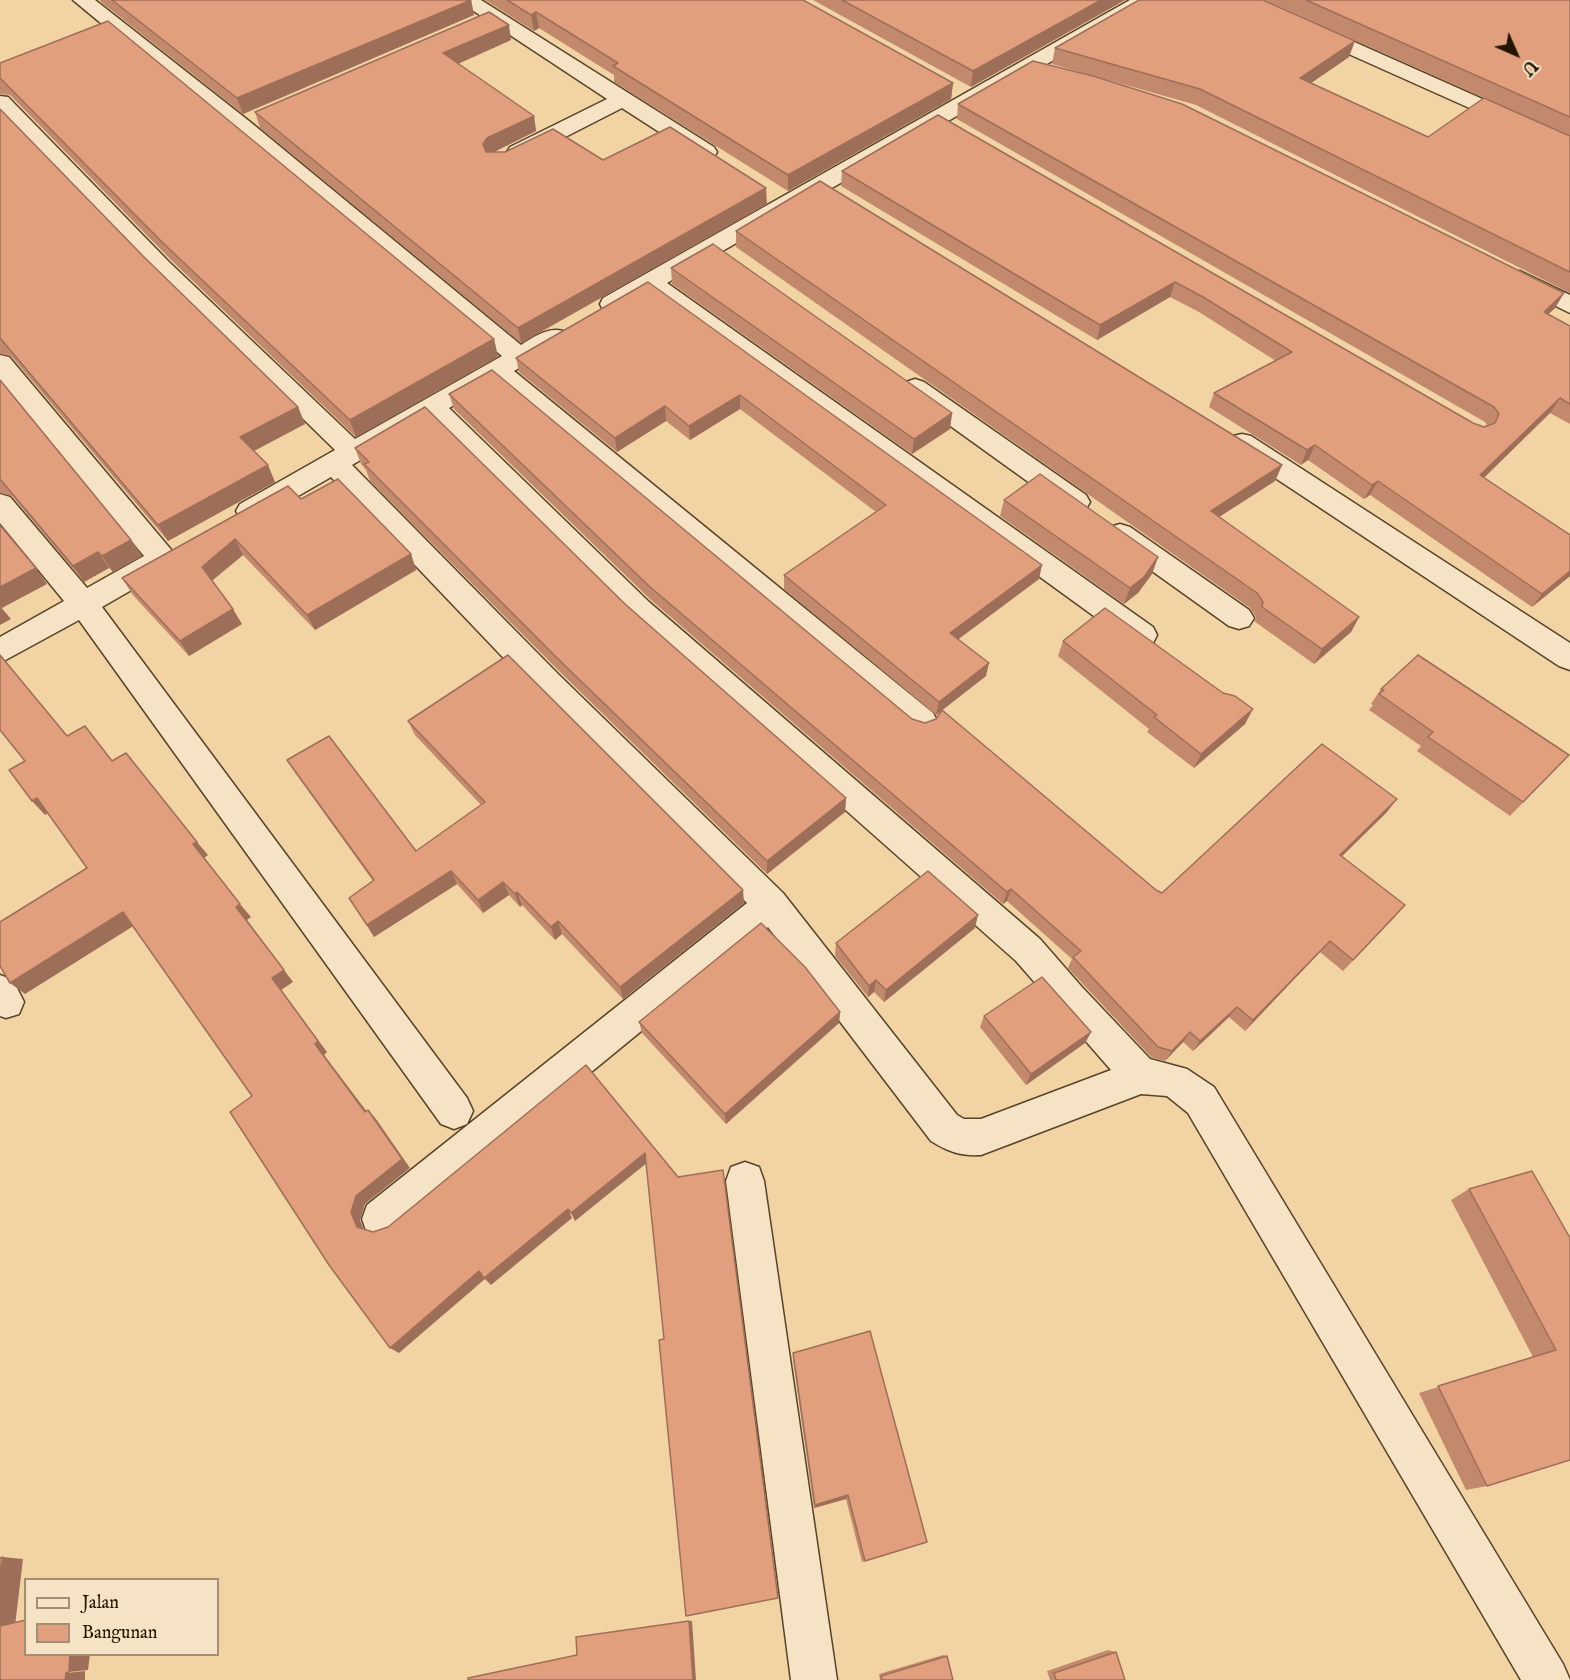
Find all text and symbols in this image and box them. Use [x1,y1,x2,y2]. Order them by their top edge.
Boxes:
north arrow [1486,24,1546,84]
text: U [1517,55,1541,79]
legend [24,1578,219,1656]
text: Jalan [82,1592,119,1615]
text: Bangunan [82,1622,157,1645]

